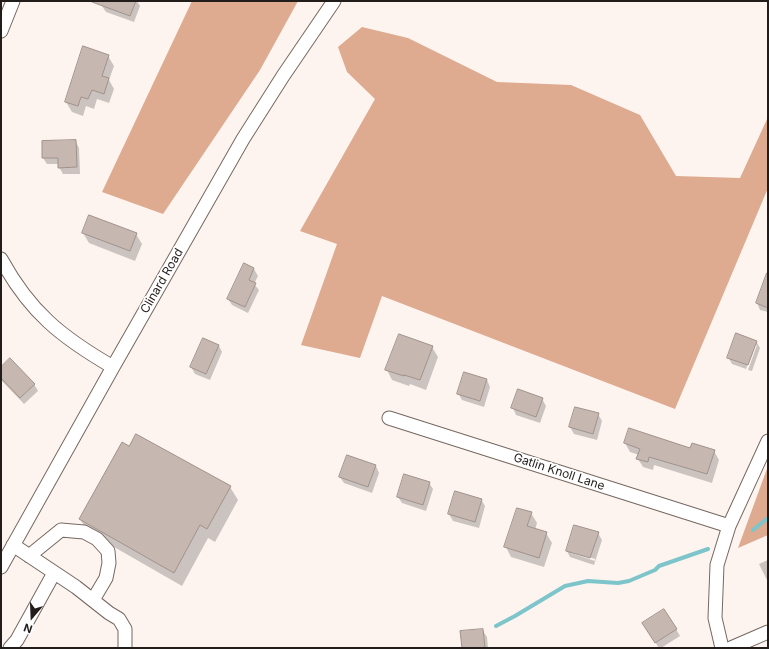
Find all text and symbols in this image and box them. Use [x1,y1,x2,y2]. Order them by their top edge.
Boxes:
street label: Clinard Road [138,246,186,316]
street label: Gatlin Knoll Lane [512,450,606,494]
north arrow [12,597,52,637]
text: N [22,620,34,636]

